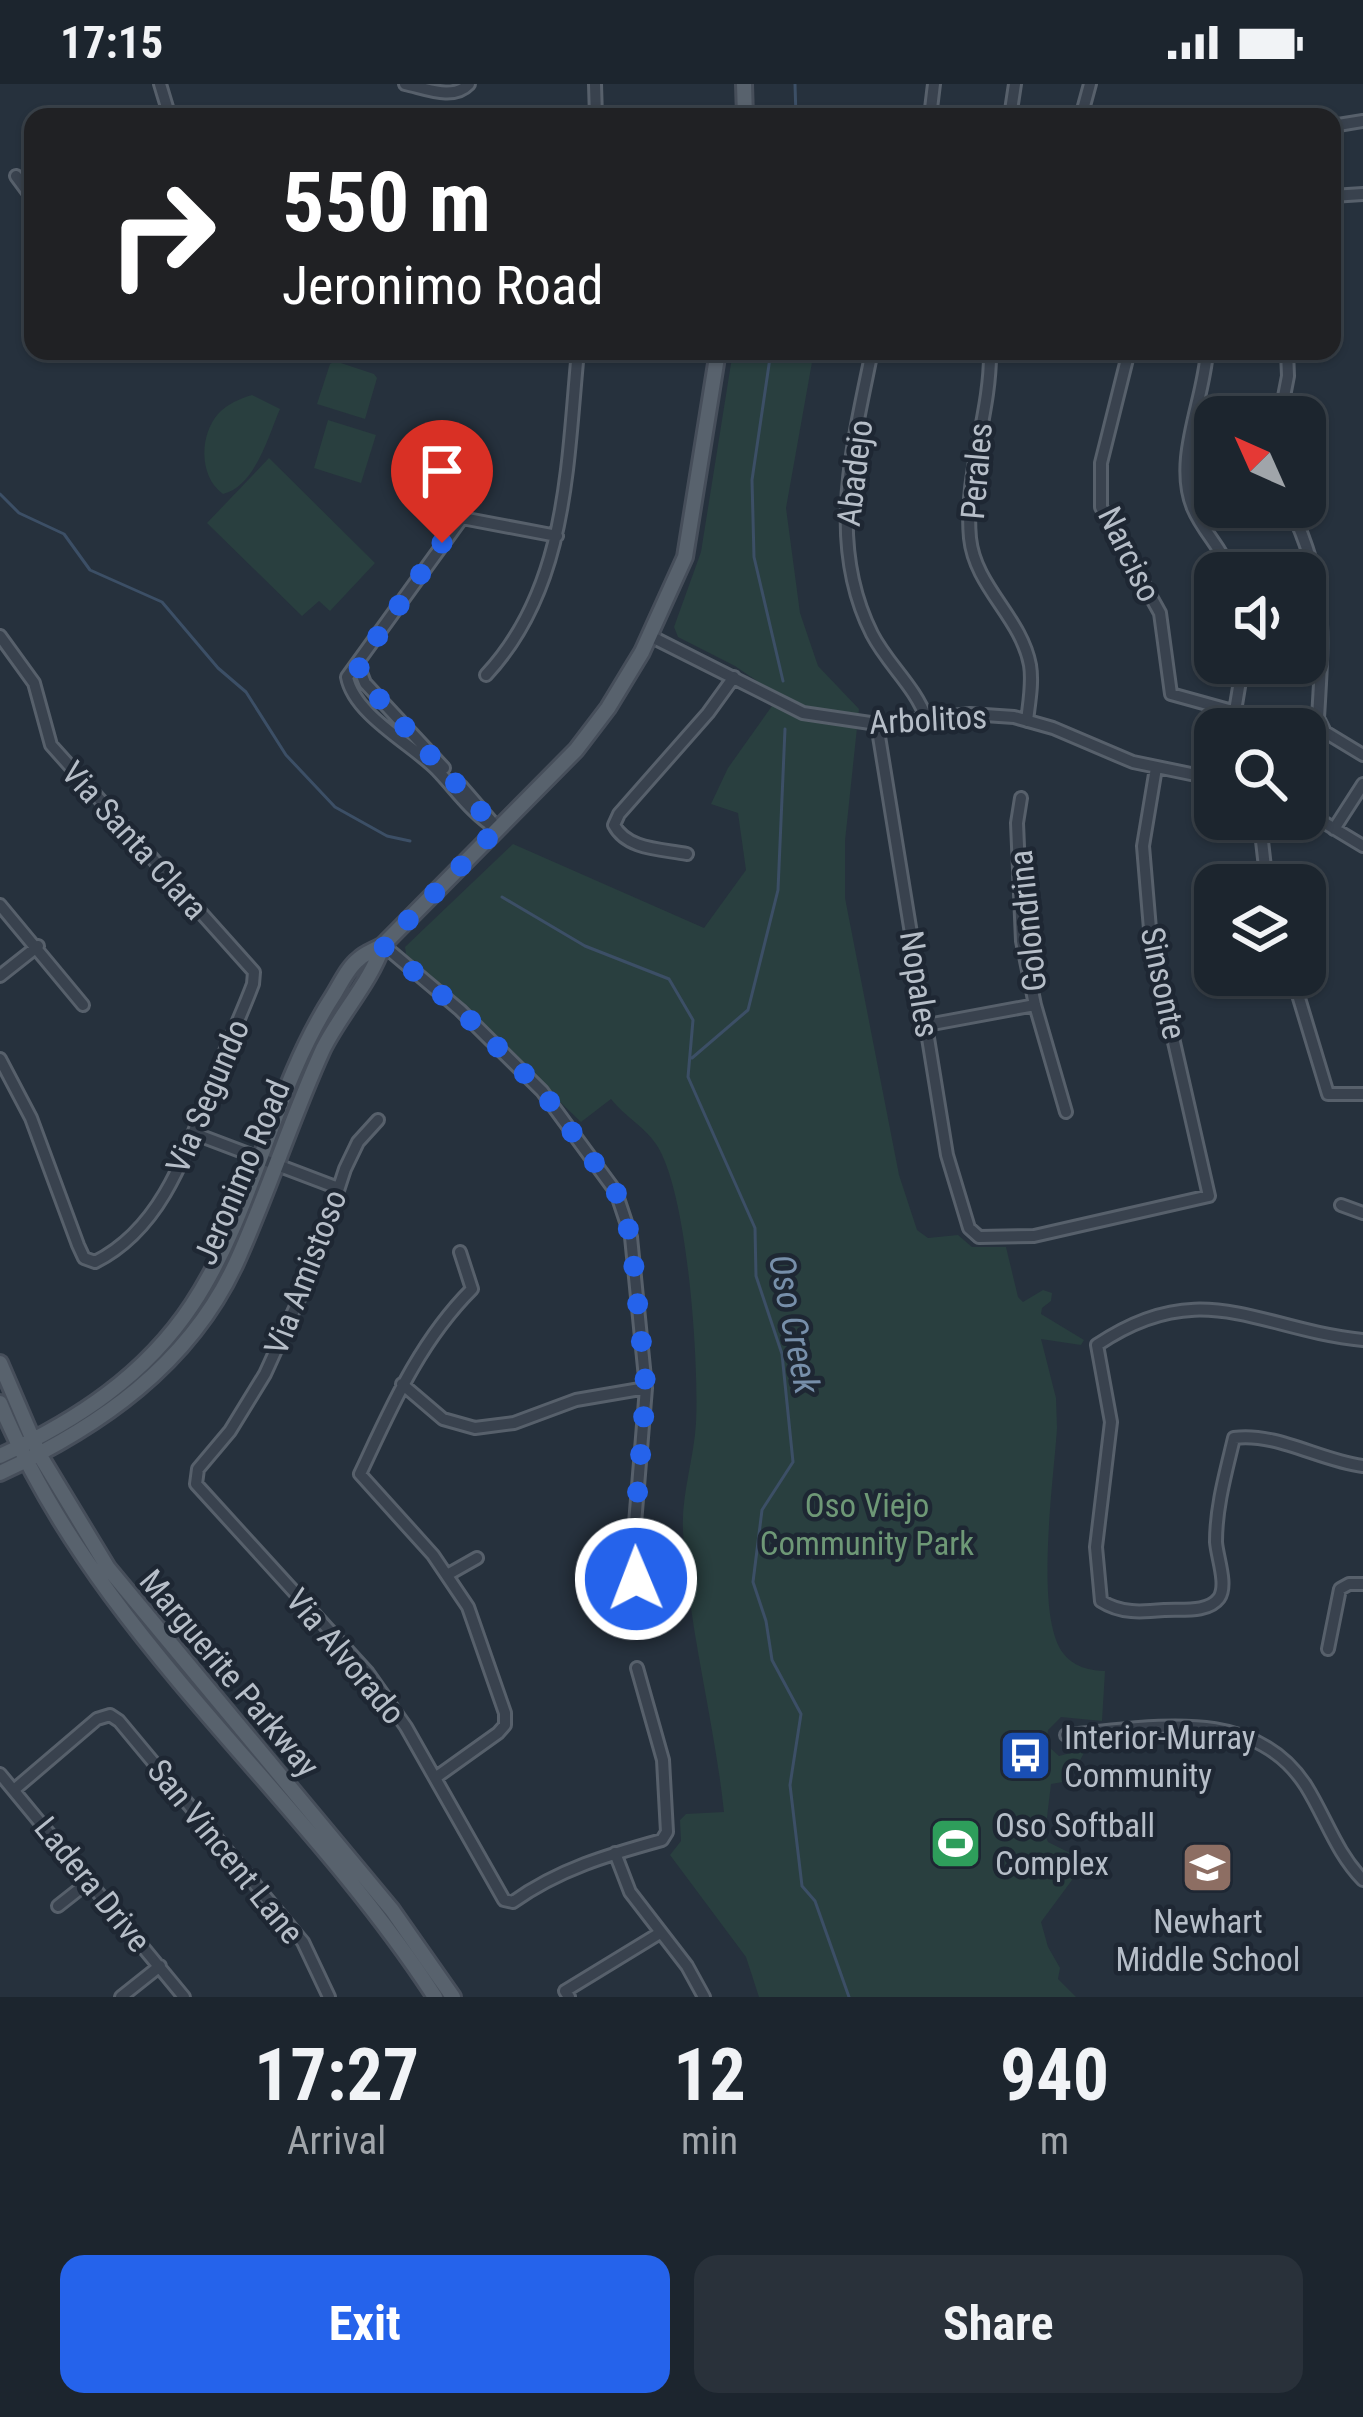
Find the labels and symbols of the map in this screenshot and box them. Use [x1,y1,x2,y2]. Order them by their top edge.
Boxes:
north arrow [1194,396,1326,528]
street label: Abadejo [829,418,880,528]
pin [391,420,493,543]
street label: Perales [953,421,1000,521]
street label: Narciso [1090,501,1169,608]
street label: Arbolitos [868,697,988,742]
street label: Via Santa Clara [54,753,216,927]
street label: Golondrina [1001,848,1054,994]
street label: Sinsonte [1133,924,1194,1043]
street label: Nopales [892,928,947,1040]
street label: Via Segundo [158,1013,257,1179]
street label: Jeronimo Road [185,1074,298,1270]
street label: Via Amistoso [256,1184,355,1360]
water label: Oso Creek [760,1251,828,1399]
park label: Oso Viejo Community Park [760,1486,974,1563]
position arrow [573,1516,699,1642]
street label: Marguerite Parkway [132,1562,328,1785]
street label: Via Alvorado [278,1581,413,1732]
place label: Interior-Murray Community [1064,1718,1256,1795]
bus stop icon: Interior-Murray Community [997,1728,1053,1784]
street label: San Vincent Lane [139,1751,312,1951]
place label: Oso Softball Complex [995,1806,1155,1883]
street label: Ladera Drive [26,1809,159,1960]
sports icon: Oso Softball Complex [928,1816,984,1872]
school or university icon: Newhart Middle School [1180,1839,1236,1895]
place label: Newhart Middle School [1116,1902,1300,1979]

